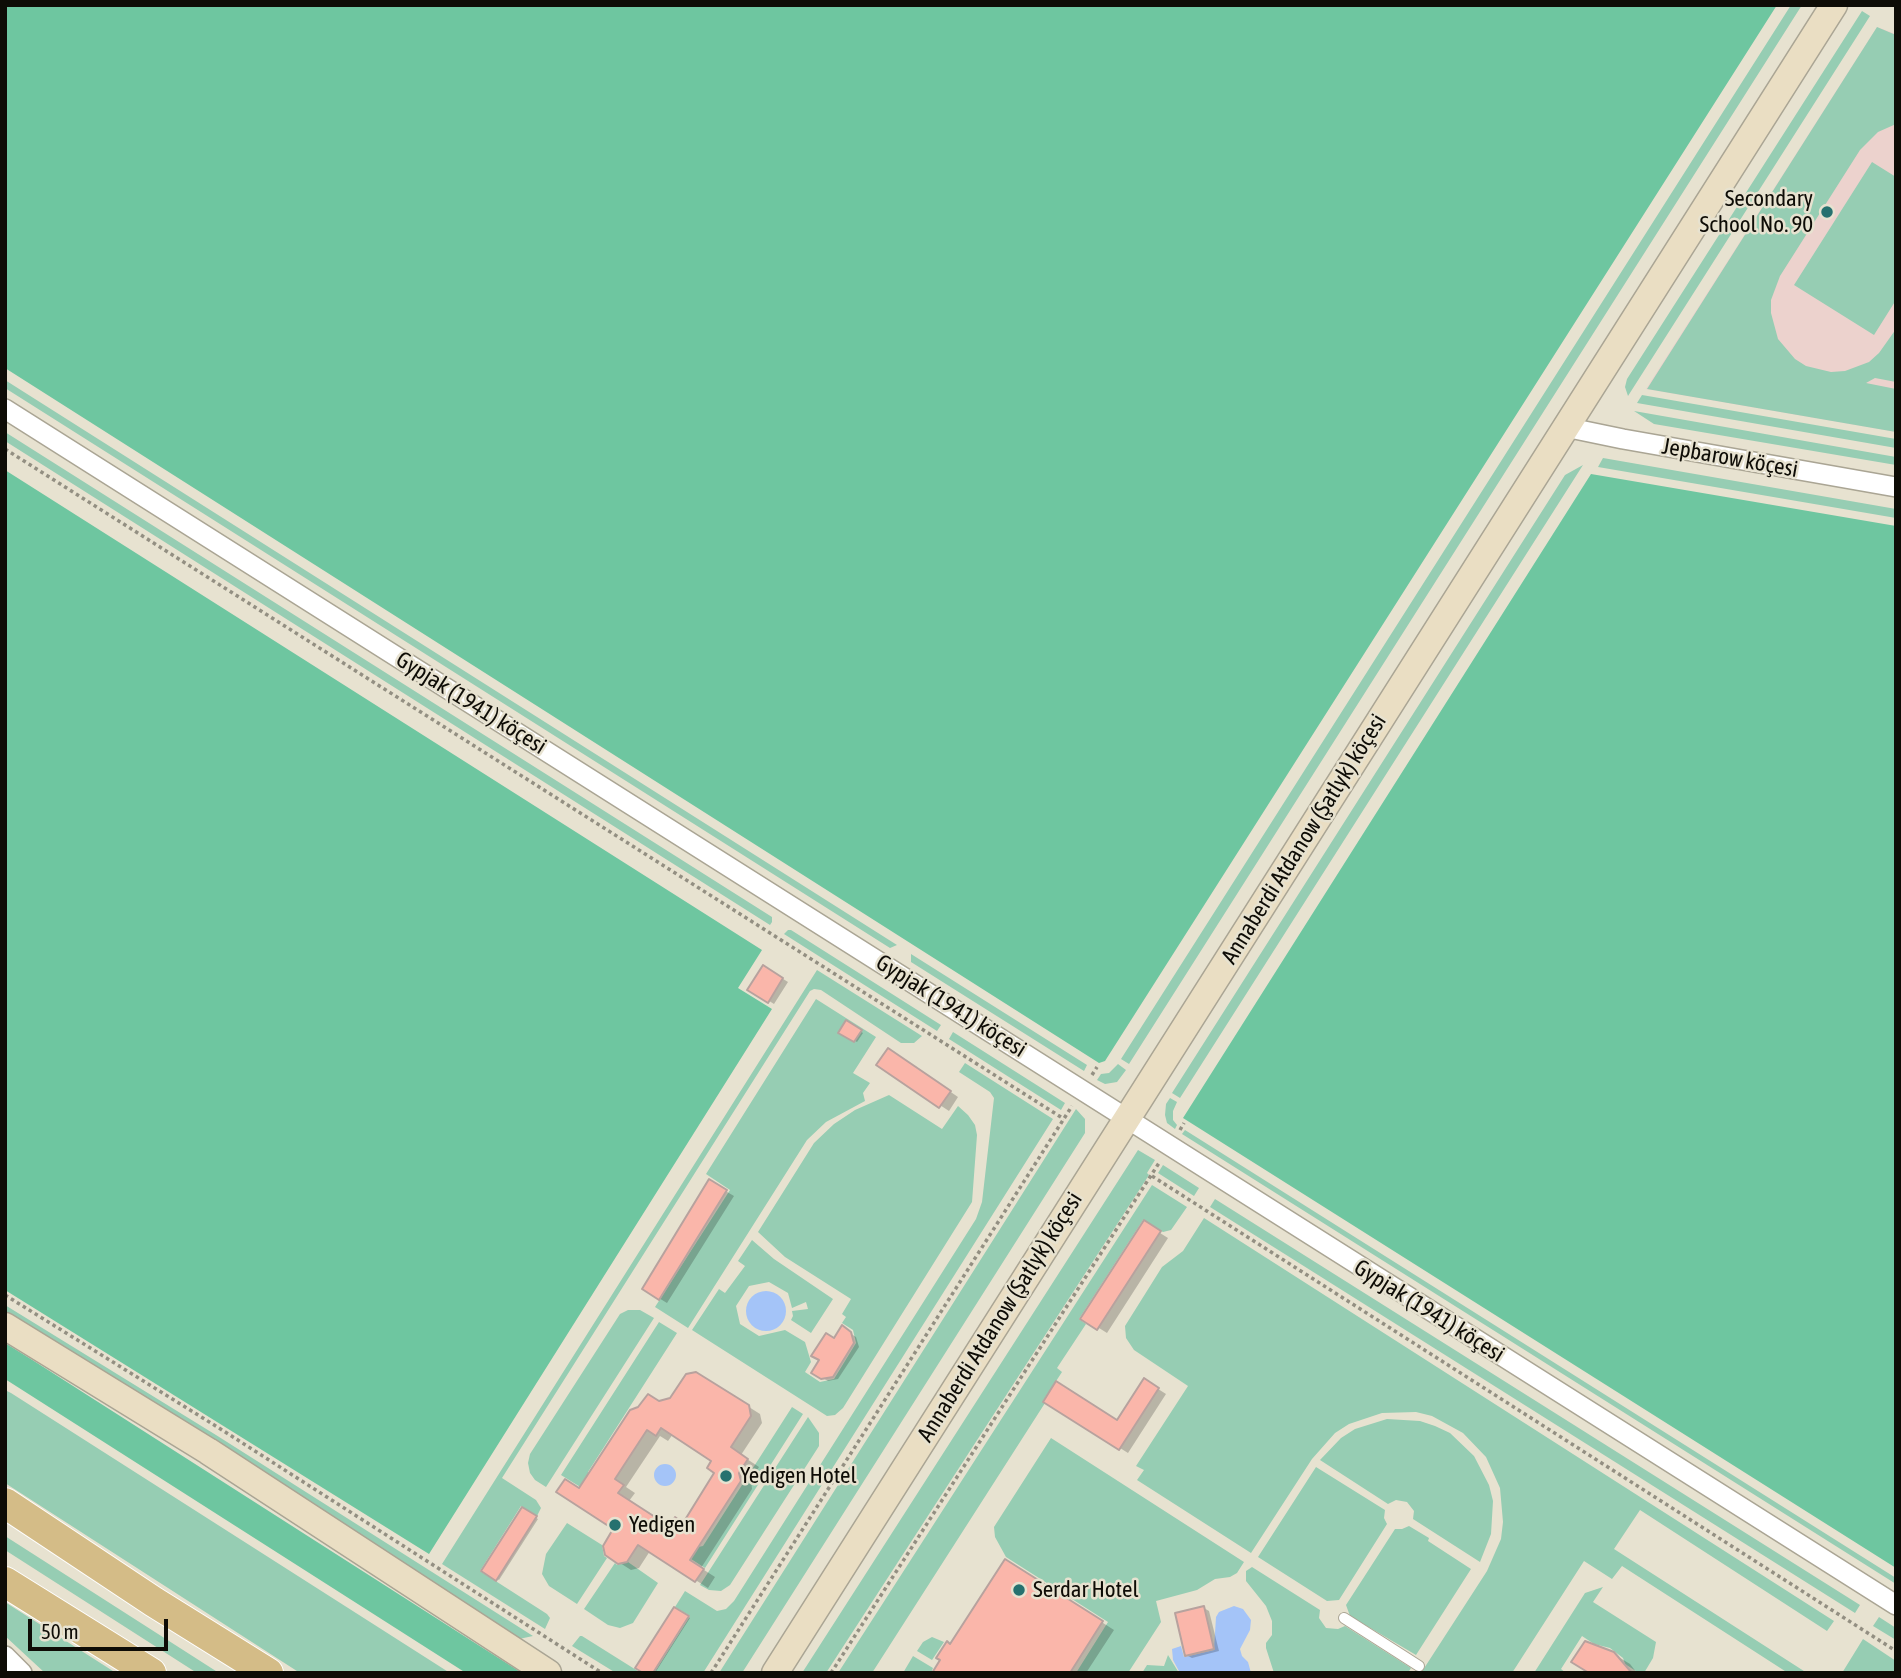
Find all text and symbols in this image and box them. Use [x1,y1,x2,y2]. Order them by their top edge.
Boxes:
place label: Secondary School No. 90 [1700,185,1813,239]
marker: Secondary School No. 90 [1819,204,1835,220]
street label: Jepbarow köçesi [1660,432,1800,484]
street label: Gypjak (1941) köçesi [391,646,551,760]
street label: Annaberdi Atdanow (Şatlyk) köçesi [1216,709,1392,969]
street label: Gypjak (1941) köçesi [871,949,1031,1063]
street label: Annaberdi Atdanow (Şatlyk) köçesi [912,1187,1088,1447]
street label: Gypjak (1941) köçesi [1349,1254,1509,1368]
place label: Yedigen Hotel [740,1462,857,1490]
marker: Yedigen Hotel [718,1468,734,1484]
place label: Yedigen [629,1511,695,1539]
marker: Yedigen [607,1517,623,1533]
place label: Serdar Hotel [1033,1576,1139,1604]
marker: Serdar Hotel [1011,1582,1027,1598]
scale bar [32,1604,172,1648]
text: 50 m [41,1619,79,1643]

